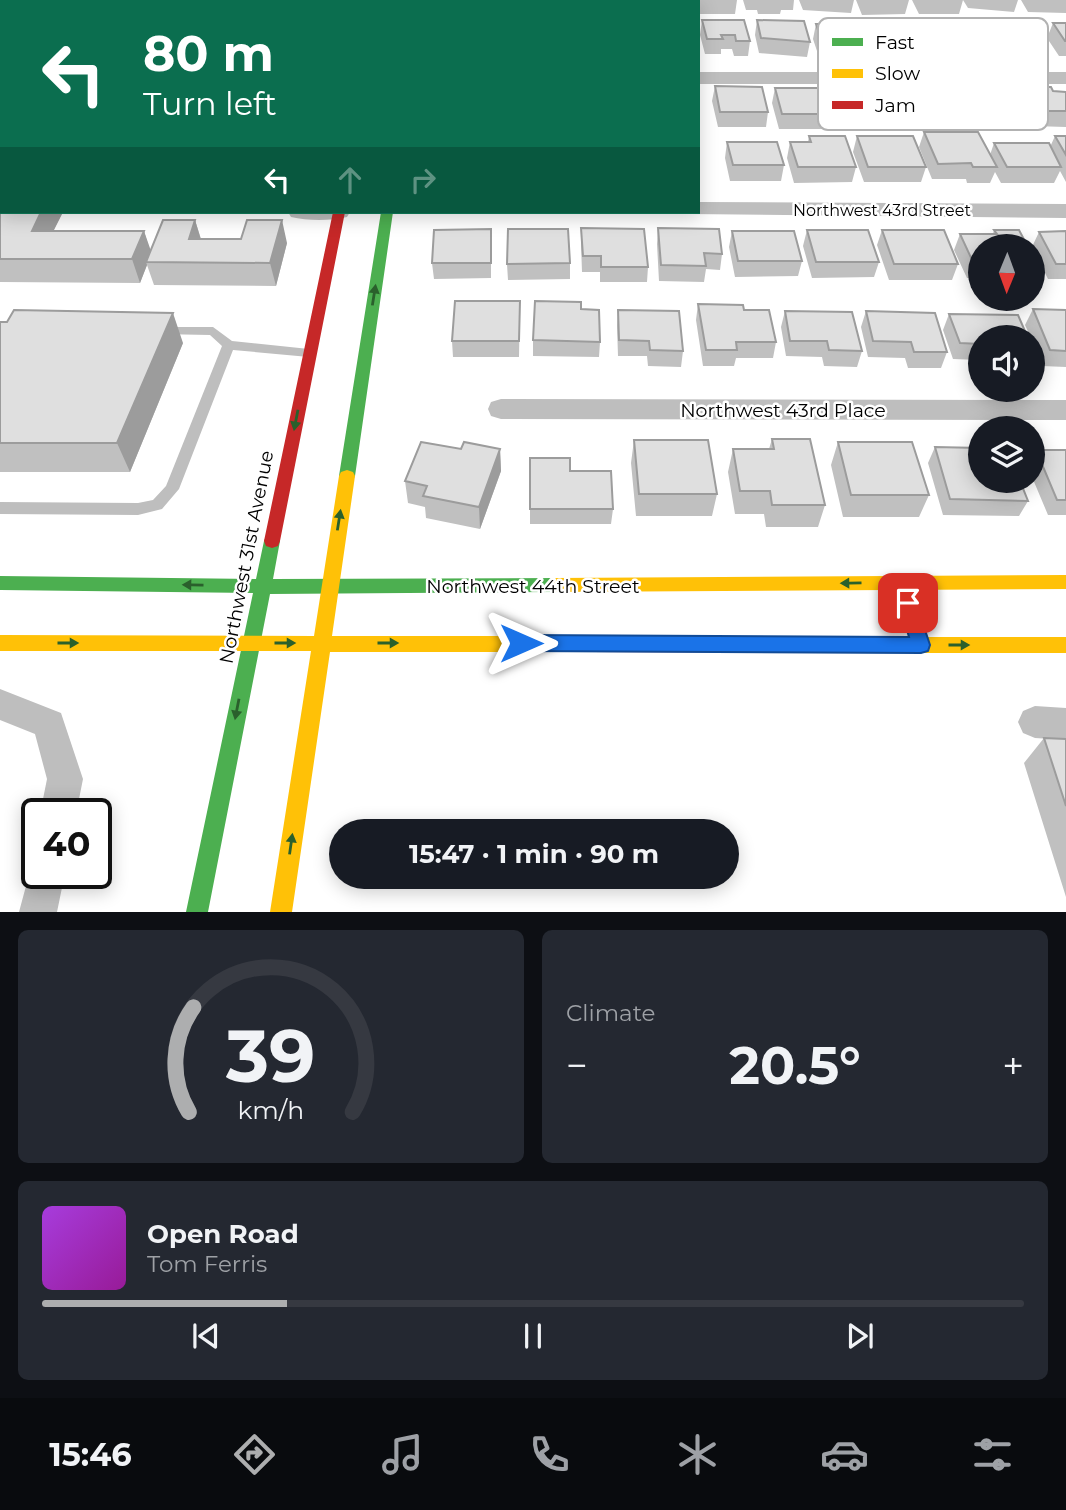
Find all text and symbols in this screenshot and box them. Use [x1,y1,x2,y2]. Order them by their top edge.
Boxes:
legend [818,18,1048,130]
text: 80 m [143,24,274,83]
icon: left [28,28,119,119]
text: Fast [875,31,915,54]
text: Slow [875,62,920,85]
text: Turn left [143,84,277,123]
text: Jam [874,94,916,117]
icon: left [258,161,296,199]
icon: ahead [331,161,369,199]
icon: right [404,161,442,199]
street label: Northwest 43rd Street [793,201,971,220]
north arrow [968,234,1045,312]
map controls [968,234,1045,493]
one-way arrow [369,284,380,306]
button: sound [968,325,1045,402]
street label: Northwest 43rd Place [680,399,886,422]
one-way arrow [290,409,301,431]
button: layers [968,416,1045,493]
street label: Northwest 31st Avenue [215,449,278,666]
one-way arrow [334,509,345,531]
pin [878,573,938,633]
street label: Northwest 44th Street [426,575,640,598]
one-way arrow [840,577,862,589]
one-way arrow [182,580,204,591]
icon: arrive [889,584,927,622]
position arrow [484,606,558,680]
one-way arrow [57,637,79,649]
one-way arrow [274,637,296,649]
one-way arrow [377,637,399,649]
one-way arrow [948,639,970,651]
one-way arrow [231,698,242,720]
speed limit sign: 40 [21,798,112,889]
one-way arrow [286,833,297,855]
text: 15:47 · 1 min · 90 m [409,838,659,870]
text: Climate [566,999,655,1027]
text: 39 [225,1013,316,1101]
text: 20.5° [729,1034,861,1097]
text: − [566,1042,588,1089]
text: + [1002,1042,1024,1089]
text: km/h [238,1095,304,1125]
text: Open Road [147,1218,299,1250]
text: Tom Ferris [147,1250,267,1278]
icon: previous [187,1317,225,1355]
icon: pause [514,1317,552,1355]
icon: next [841,1317,879,1355]
icon: directions [230,1430,279,1479]
icon: music [378,1430,427,1479]
icon: phone [525,1430,574,1479]
icon: climate [673,1430,722,1479]
icon: car [820,1430,869,1479]
icon: filters [968,1430,1017,1479]
text: 15:46 [49,1435,132,1474]

